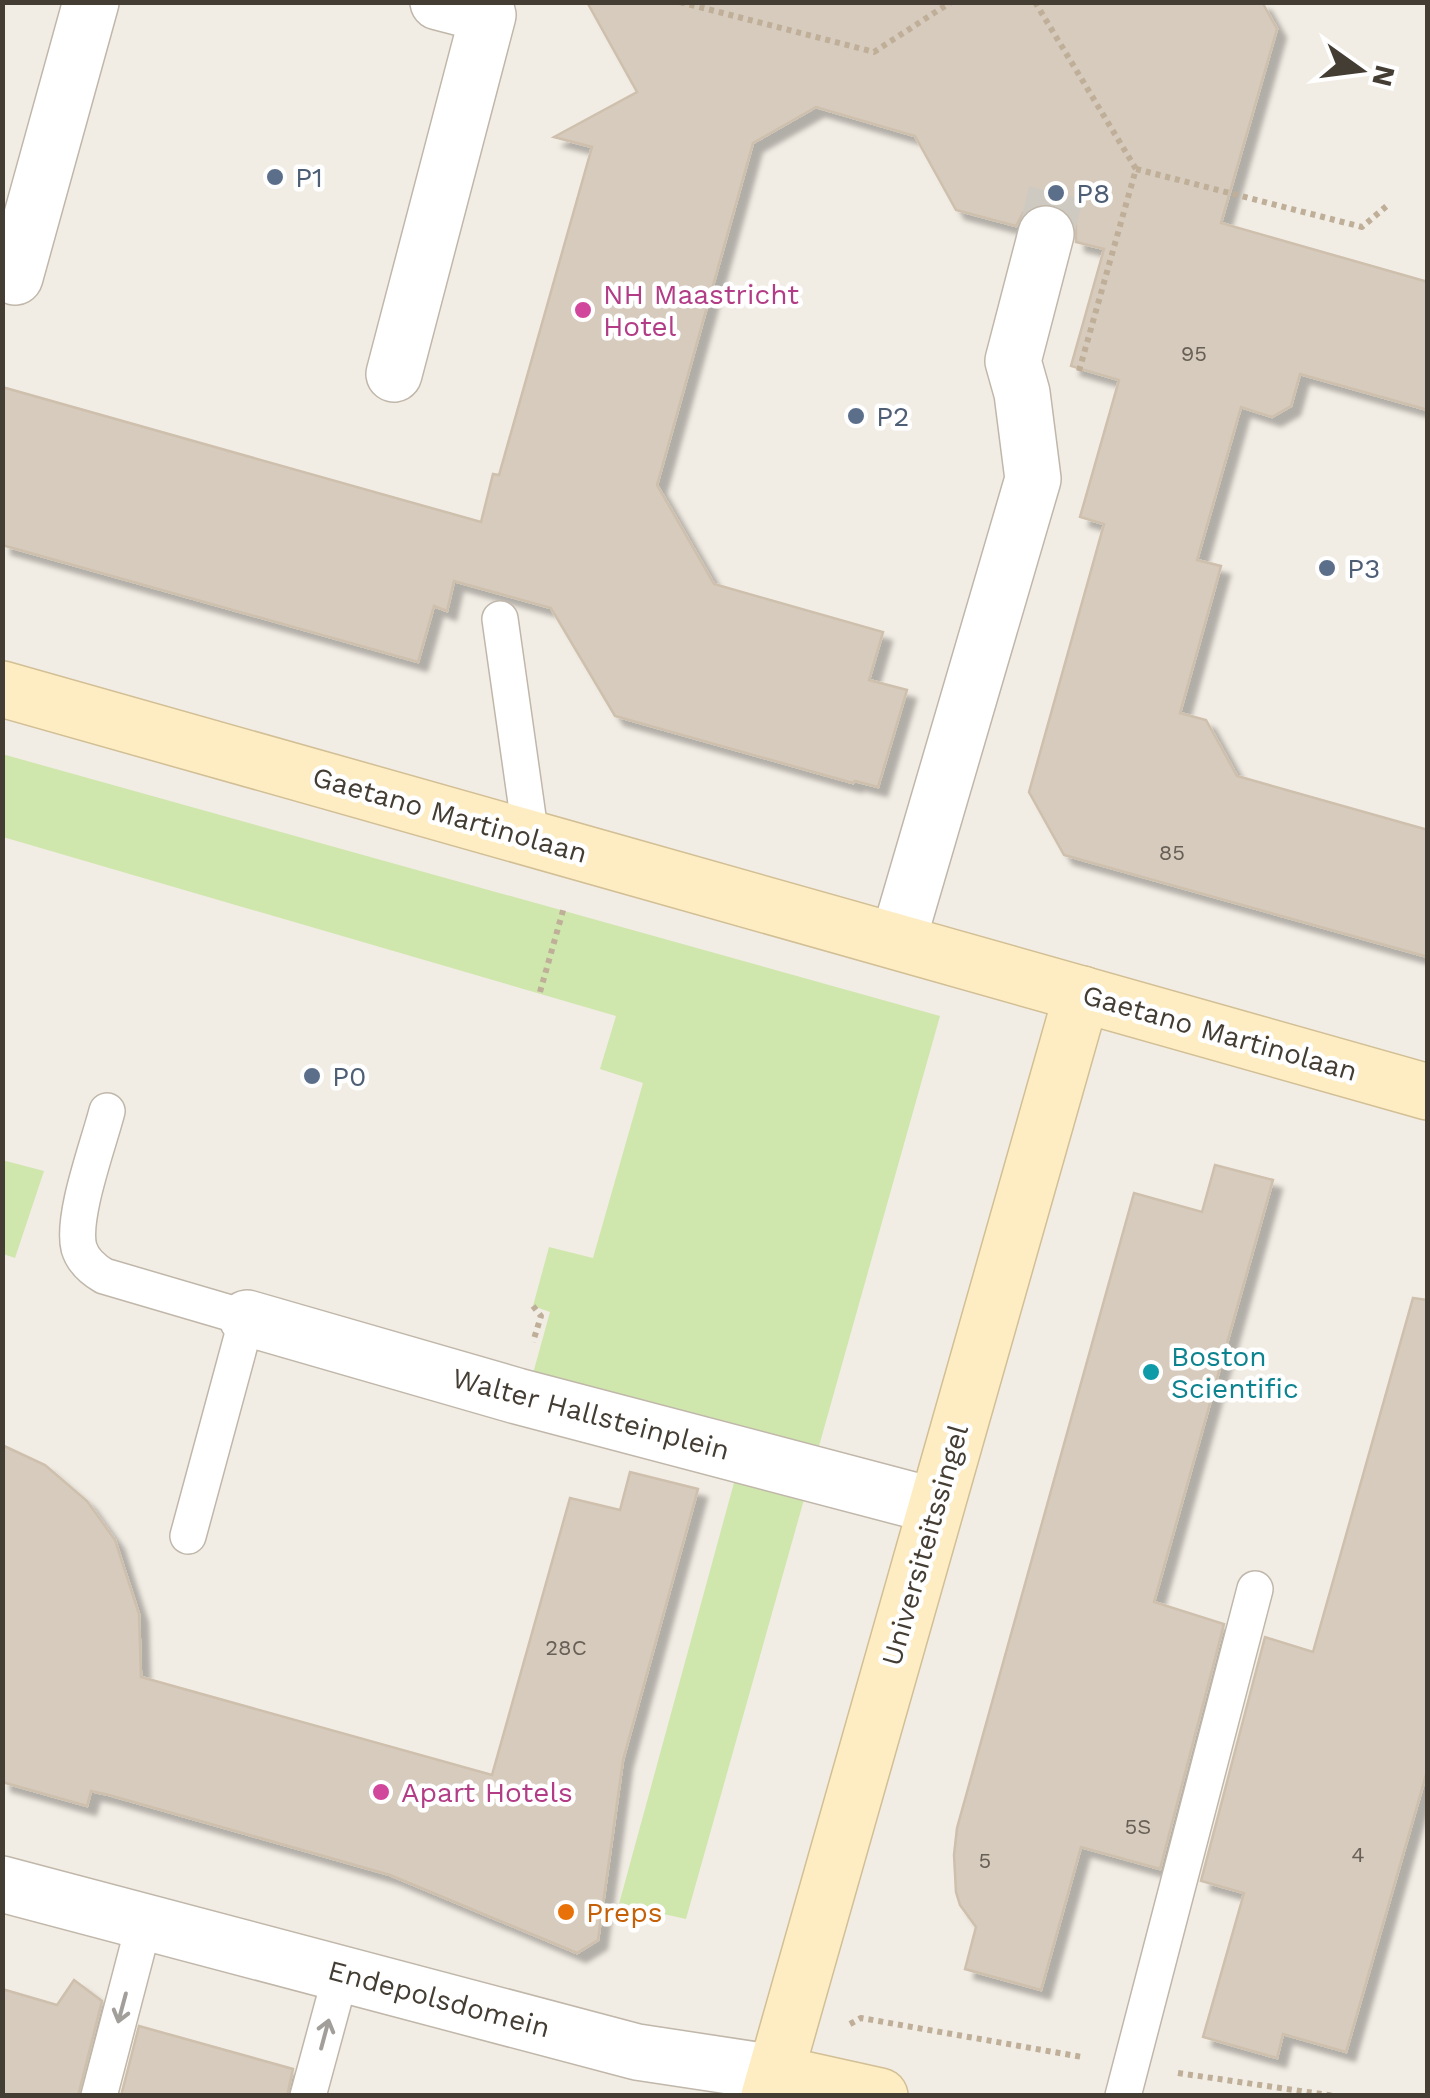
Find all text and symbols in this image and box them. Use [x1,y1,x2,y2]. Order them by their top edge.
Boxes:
north arrow [1310,20,1410,120]
text: N [1365,62,1402,90]
place label: P1 [295,161,323,194]
marker: P1 [264,166,286,188]
place label: P8 [1076,177,1110,210]
marker: P8 [1045,182,1067,204]
place label: NH Maastricht Hotel [603,278,799,343]
marker: NH Maastricht Hotel [572,299,594,321]
house number: 95 [1181,341,1207,366]
place label: P2 [876,400,909,433]
marker: P2 [845,405,867,427]
place label: P3 [1347,552,1380,585]
marker: P3 [1316,557,1338,579]
street label: Gaetano Martinolaan [309,760,591,870]
house number: 85 [1159,840,1185,865]
street label: Gaetano Martinolaan [1079,978,1361,1088]
place label: P0 [332,1060,367,1093]
marker: P0 [301,1065,323,1087]
place label: Boston Scientific [1171,1340,1299,1405]
street label: Walter Hallsteinplein [449,1361,733,1467]
marker: Boston Scientific [1140,1361,1162,1383]
street label: Universiteitssingel [875,1420,975,1669]
house number: 28C [545,1635,587,1660]
place label: Apart Hotels [401,1776,573,1809]
marker: Apart Hotels [370,1781,392,1803]
house number: 5S [1125,1814,1151,1839]
house number: 4 [1351,1842,1365,1867]
house number: 5 [979,1848,991,1873]
place label: Preps [586,1896,663,1929]
marker: Preps [555,1901,577,1923]
street label: Endepolsdomein [324,1953,554,2045]
one-way arrow [112,1992,131,2023]
one-way arrow [316,2018,335,2050]

